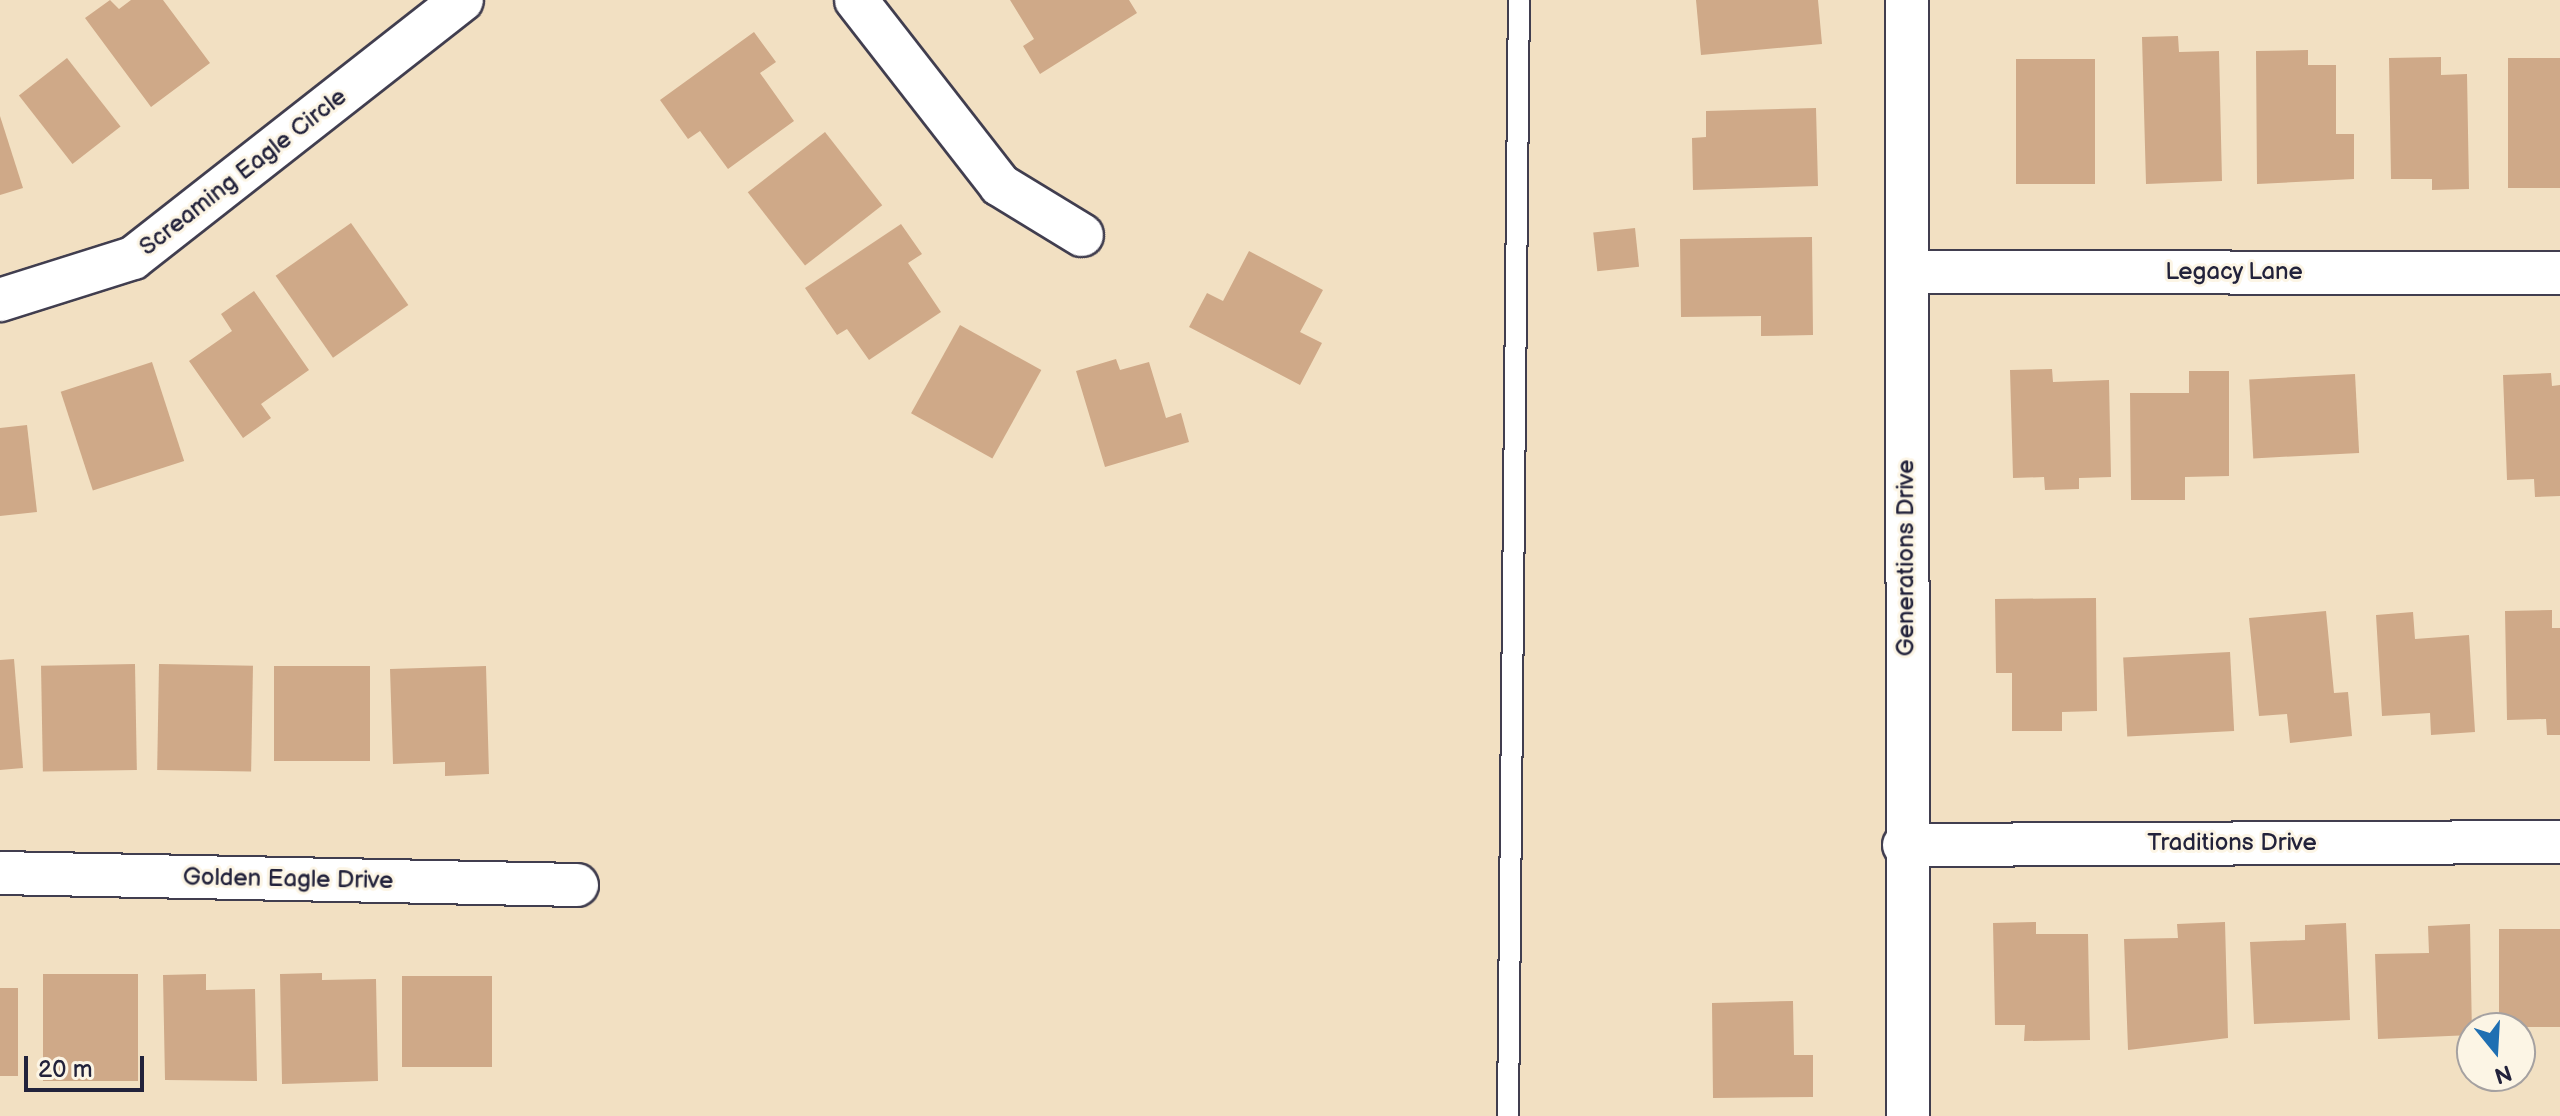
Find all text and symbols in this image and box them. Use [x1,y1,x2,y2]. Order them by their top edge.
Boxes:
street label: Screaming Eagle Circle [134,82,352,262]
street label: Legacy Lane [2164,258,2304,286]
street label: Generations Drive [1892,460,1920,656]
street label: Traditions Drive [2147,829,2317,857]
street label: Golden Eagle Drive [183,863,393,895]
north arrow [2456,1012,2536,1092]
scale bar [28,1040,148,1090]
text: 20 m [38,1055,93,1084]
text: N [2491,1058,2515,1089]

